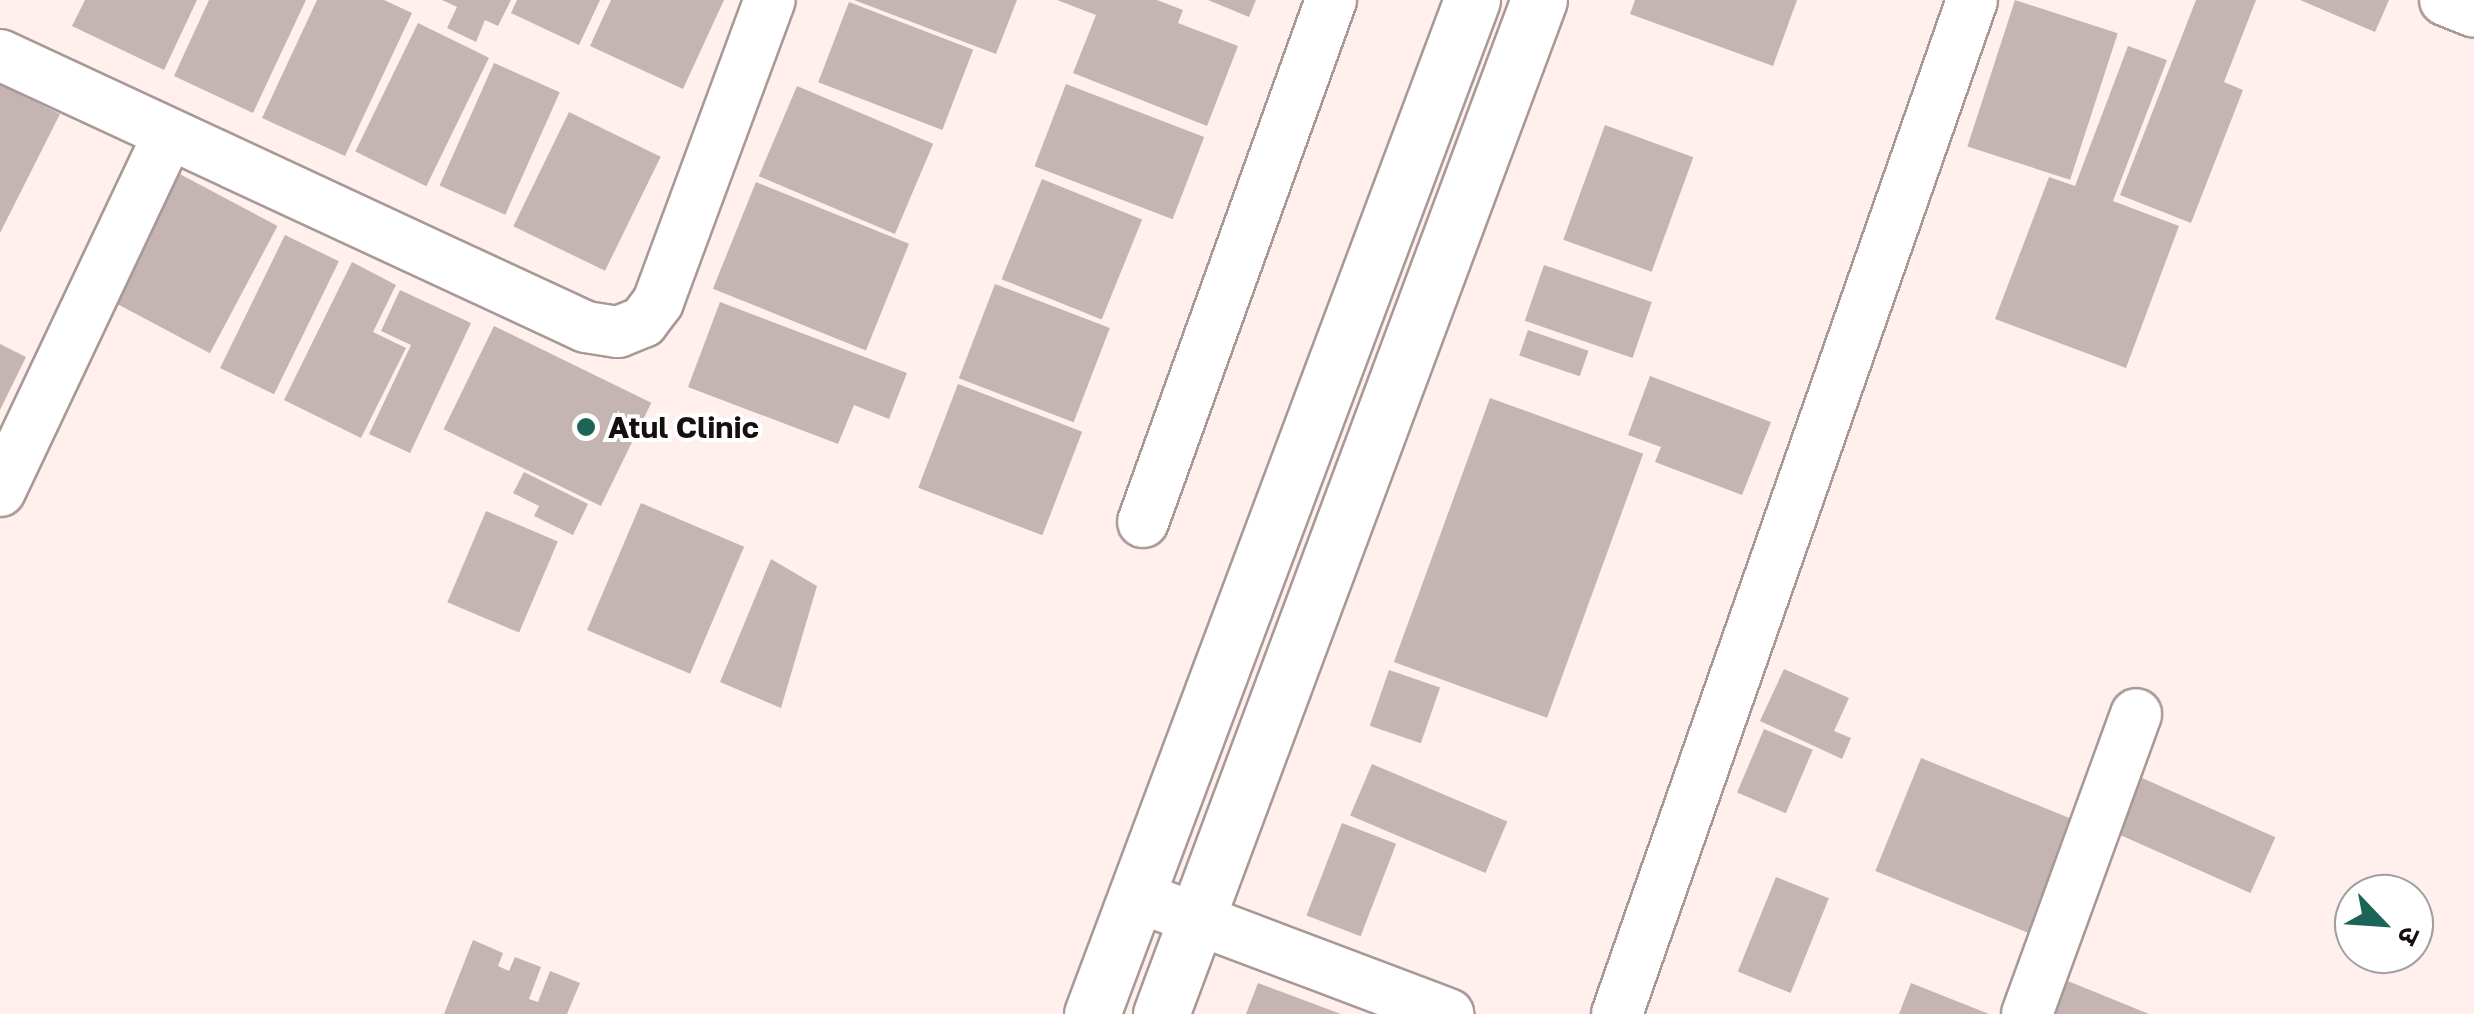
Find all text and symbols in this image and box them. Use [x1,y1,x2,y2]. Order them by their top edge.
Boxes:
place label: Atul Clinic [608,409,759,445]
marker: Atul Clinic [573,414,599,440]
north arrow [2334,874,2434,974]
text: उ [2391,922,2428,950]

